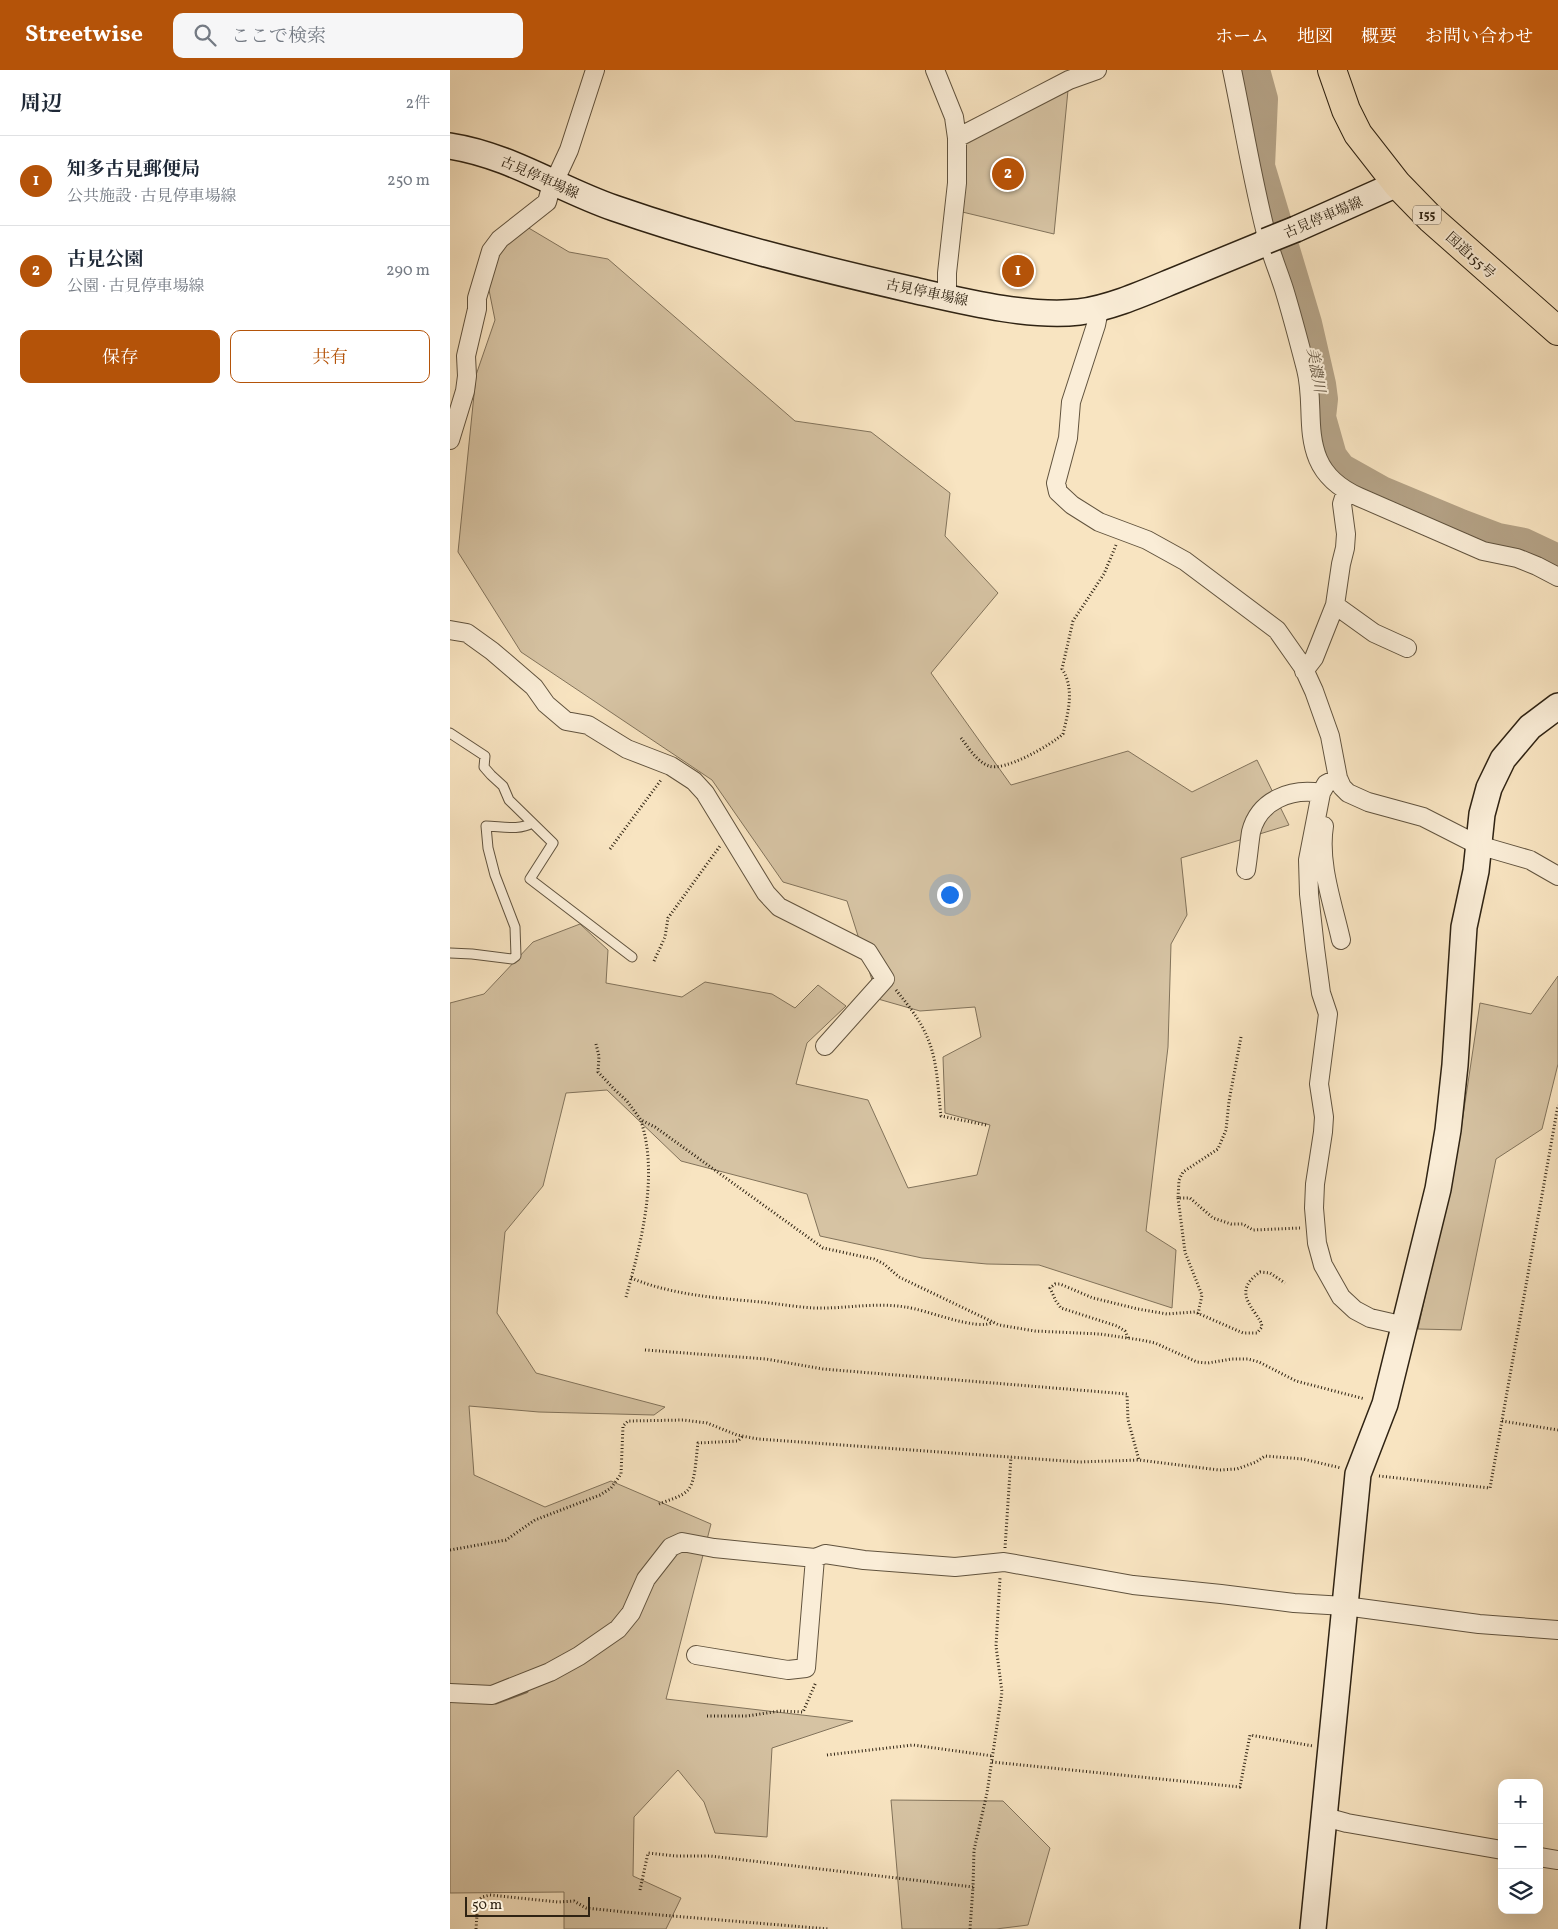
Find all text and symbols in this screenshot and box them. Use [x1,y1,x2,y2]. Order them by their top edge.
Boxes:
search box [173,13,523,58]
text: Streetwise [25,18,143,52]
icon: search [191,21,219,49]
text: ここで検索 [231,24,326,50]
text: ホーム [1215,25,1269,50]
text: 地図 [1297,25,1333,50]
text: 概要 [1361,25,1397,50]
text: お問い合わせ [1425,25,1533,50]
text: 周辺 [20,90,62,119]
text: 2件 [405,93,430,115]
street label: 古見停車場線 [497,153,582,204]
pin: 2 [992,155,1024,193]
text: 知多古見郵便局 [67,157,200,183]
text: 1 [33,170,39,192]
text: 250 m [387,170,430,192]
text: 公共施設 · 古見停車場線 [67,186,237,208]
street label: 古見停車場線 [1281,193,1366,244]
road number: 155 [1413,206,1441,224]
street label: 国道155号 [1441,229,1499,284]
text: 古見公園 [67,247,143,273]
pin: 1 [1002,252,1034,290]
text: 2 [32,260,40,282]
text: 290 m [386,260,430,282]
street label: 古見停車場線 [884,275,970,311]
text: 公園 · 古見停車場線 [67,276,205,298]
button: 保存 [20,330,220,383]
button: 共有 [230,330,430,383]
water label: 美濃川 [1300,346,1329,396]
your location [937,882,963,908]
map controls [1498,1779,1543,1914]
button: + [1498,1779,1543,1824]
button: − [1498,1824,1543,1869]
button: layers [1498,1869,1543,1914]
scale bar [465,1894,590,1917]
text: 50 m [472,1896,502,1915]

